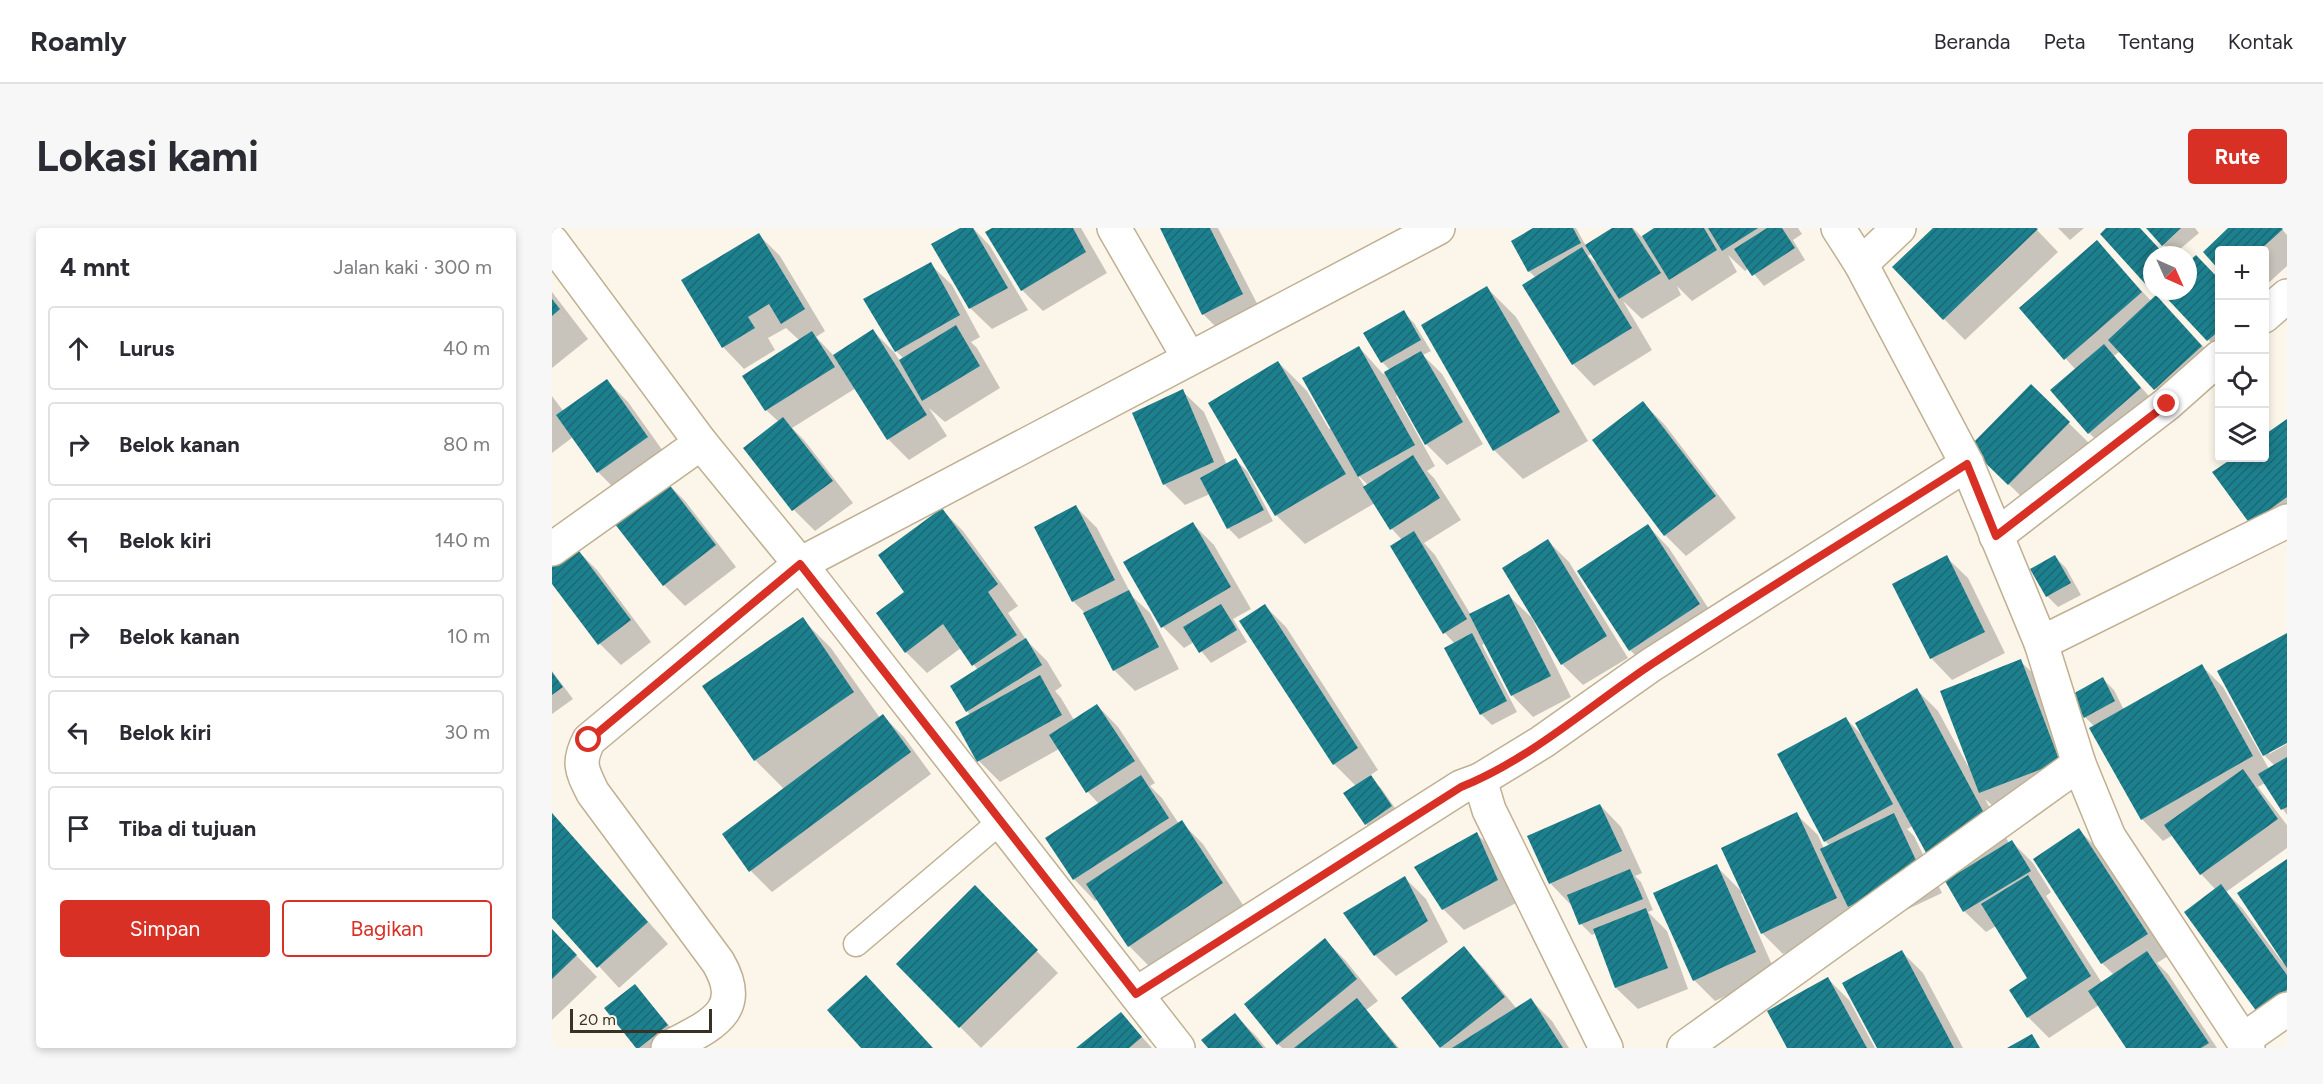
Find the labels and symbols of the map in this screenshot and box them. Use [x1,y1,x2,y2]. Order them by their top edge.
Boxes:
north arrow [2143,246,2197,300]
route end [2153,390,2179,416]
route start [575,726,601,752]
scale bar [570,1006,712,1034]

